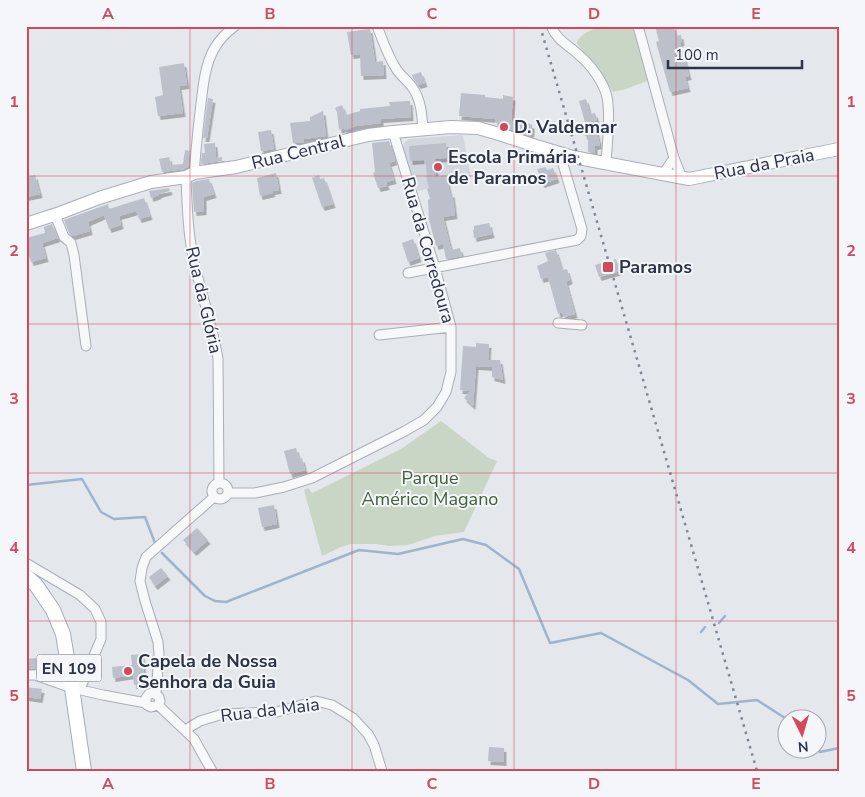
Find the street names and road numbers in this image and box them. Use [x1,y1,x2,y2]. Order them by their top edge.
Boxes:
street label: Rua Central [249,129,348,175]
street label: Rua da Praia [712,143,816,185]
street label: Rua da Corredoura [396,174,460,326]
street label: Rua da Glória [180,244,228,356]
road number: EN 109 [36,654,102,681]
street label: Rua da Maia [219,692,321,728]

